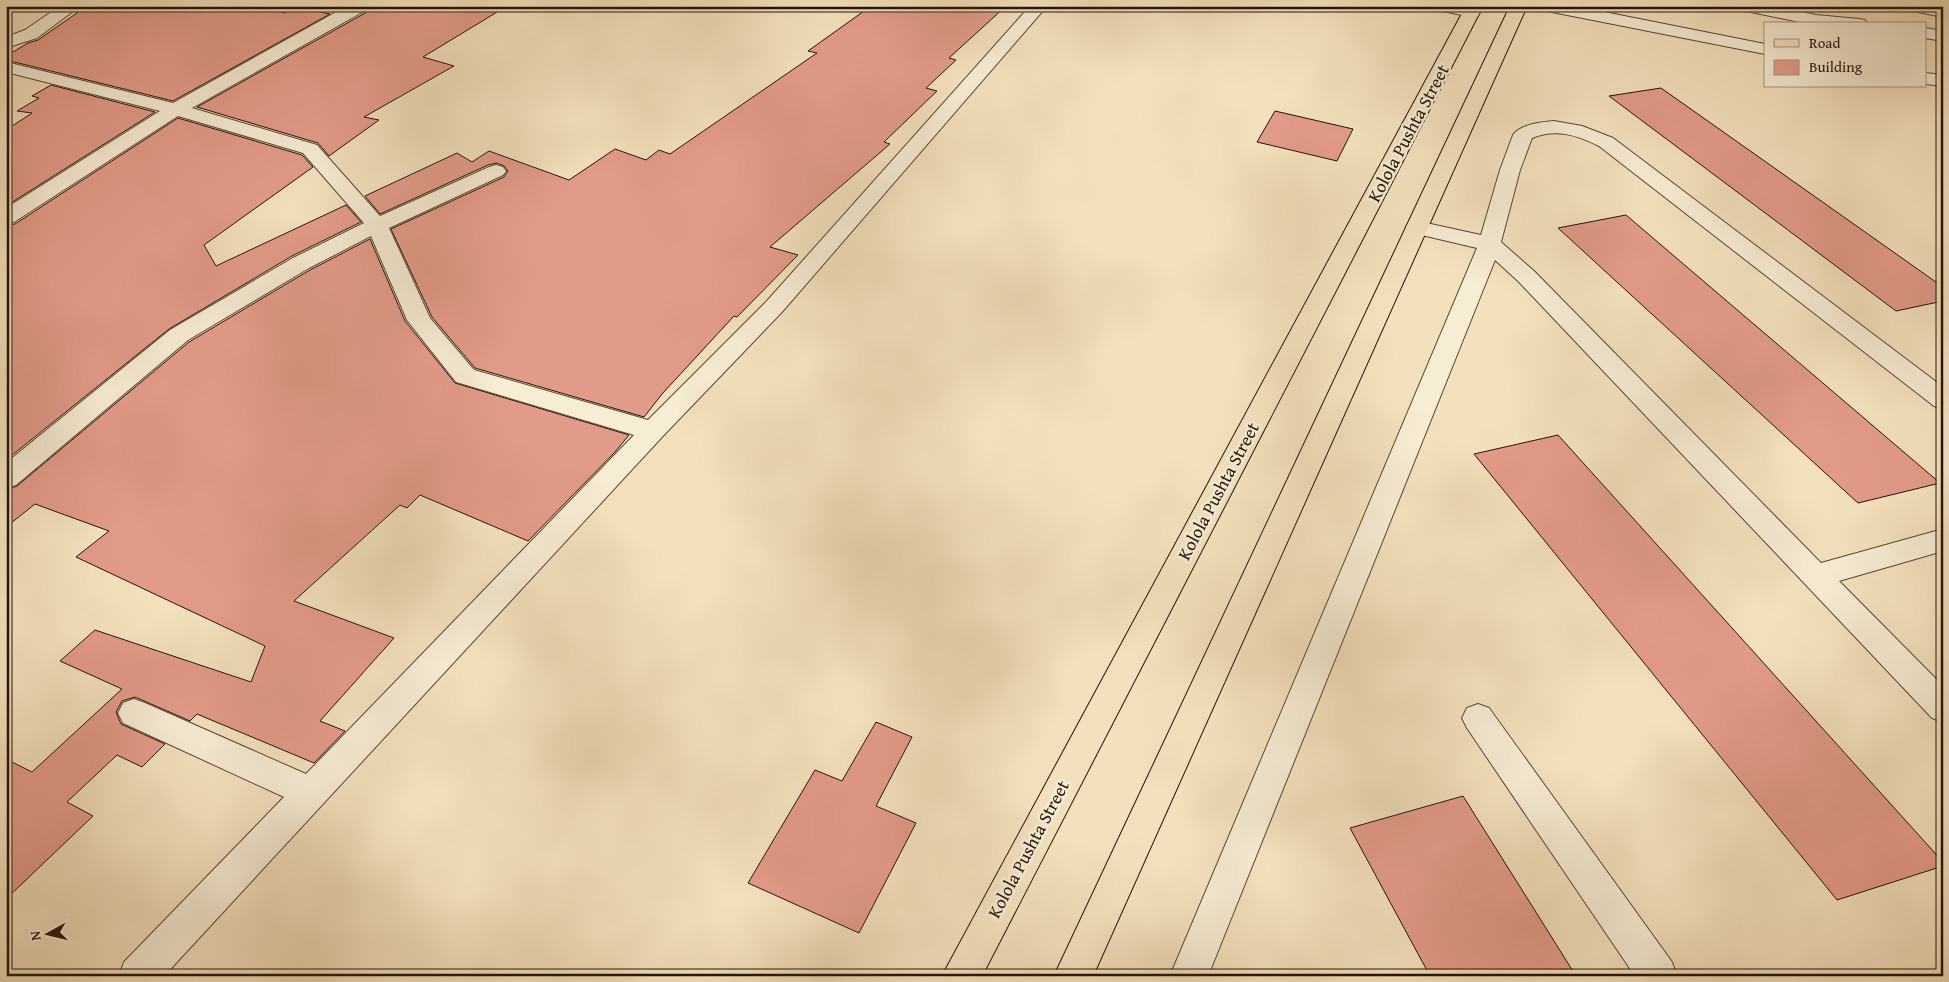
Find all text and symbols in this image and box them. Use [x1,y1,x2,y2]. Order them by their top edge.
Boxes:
legend [1764,22,1926,88]
text: Road [1809,32,1840,53]
text: Building [1809,56,1863,77]
street label: Kolola Pushta Street [1360,59,1456,207]
street label: Kolola Pushta Street [1170,417,1266,565]
street label: Kolola Pushta Street [980,775,1076,923]
north arrow [22,910,72,960]
text: N [24,929,46,942]

